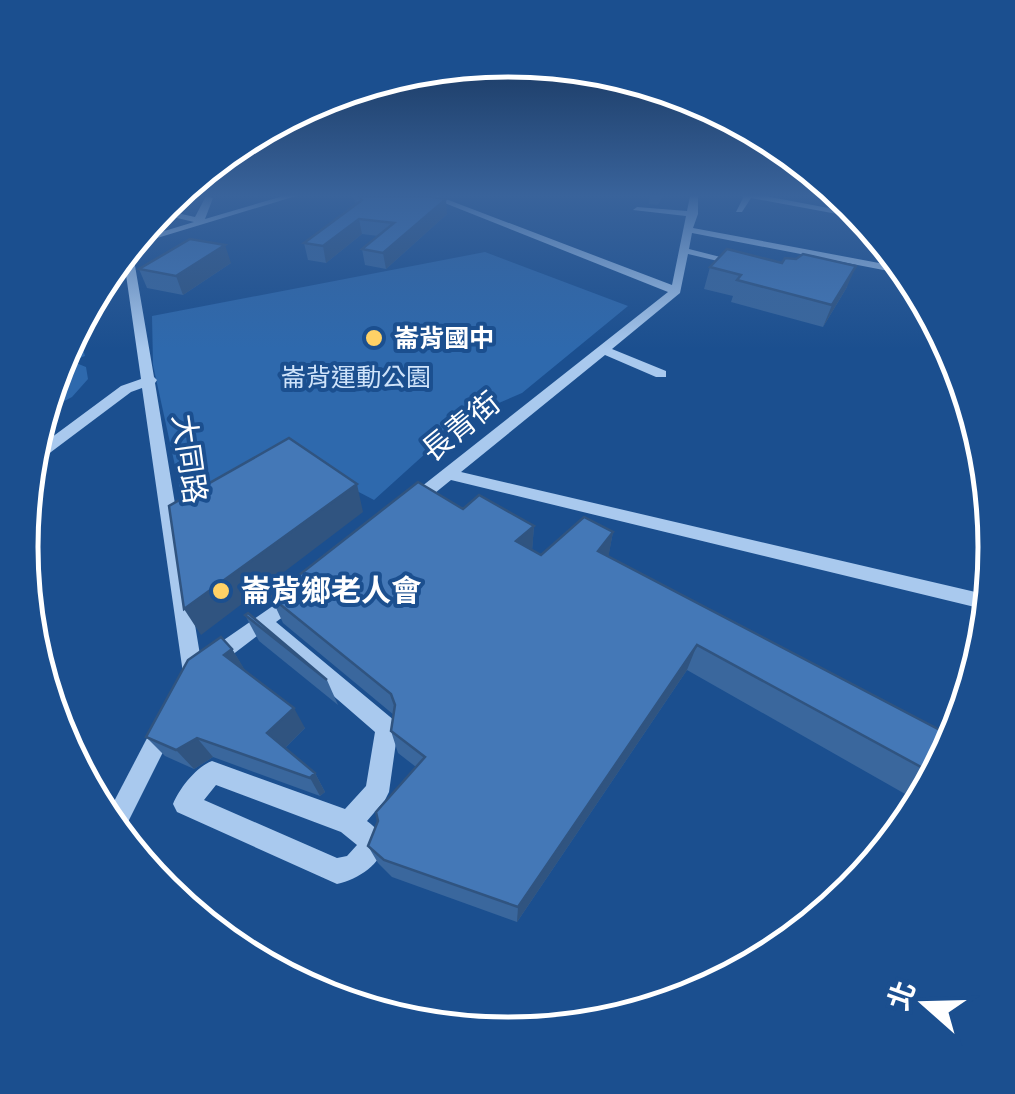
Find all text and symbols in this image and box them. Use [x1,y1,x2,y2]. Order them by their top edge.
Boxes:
place label: 崙背國中 [394,324,494,353]
marker: 崙背國中 [363,327,385,349]
park label: 崙背運動公園 [281,363,431,392]
street label: 長青街 [415,385,507,469]
street label: 大同路 [165,412,213,506]
place label: 崙背鄉老人會 [241,573,422,609]
marker: 崙背鄉老人會 [210,580,232,602]
north arrow [875,954,975,1054]
text: 北 [882,977,922,1014]

